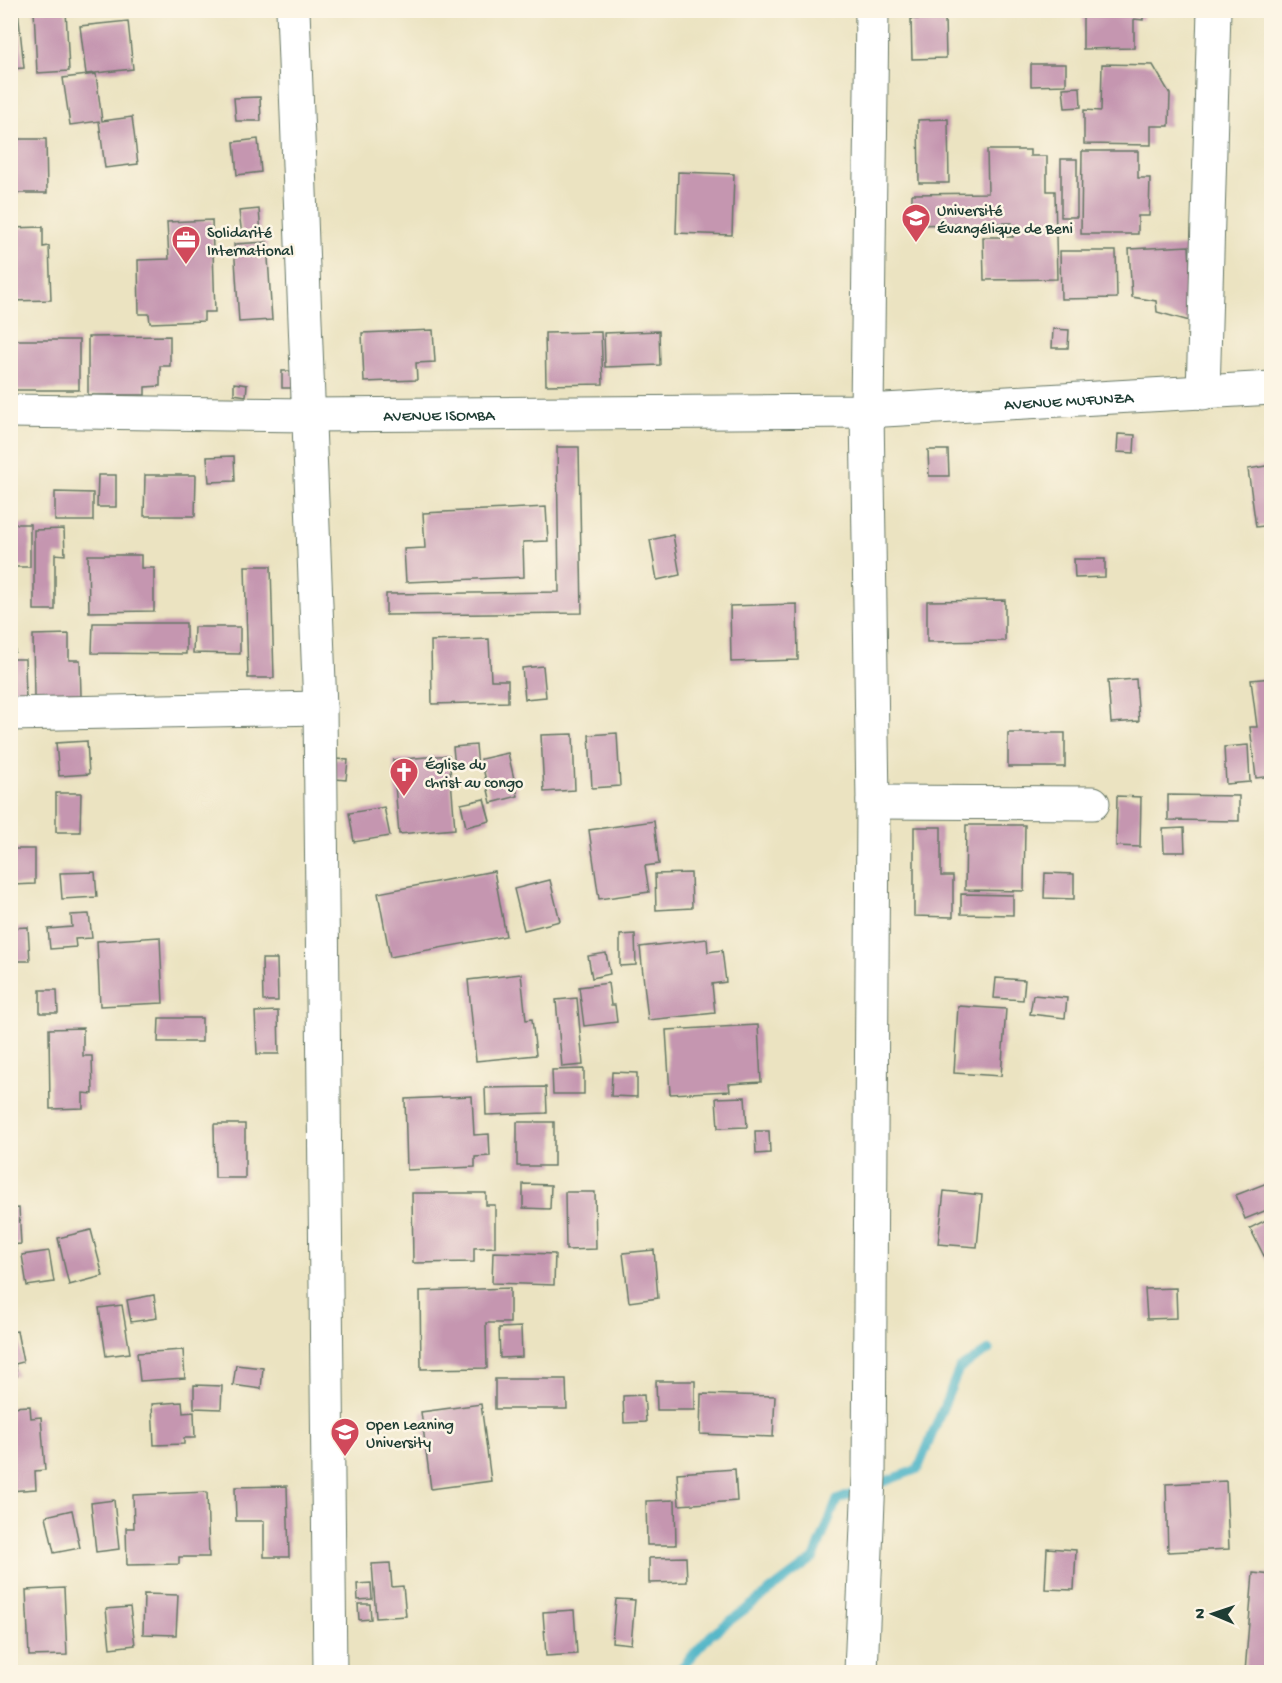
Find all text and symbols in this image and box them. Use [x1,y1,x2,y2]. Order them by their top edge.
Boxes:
school or university icon: Université Évangélique de Beni [900,202,932,244]
place label: Université Évangélique de Beni [937,203,1073,240]
office icon: Solidarité International [170,224,202,266]
place label: Solidarité International [207,225,294,262]
street label: AVENUE MUFUNZA [1003,390,1136,416]
street label: AVENUE ISOMBA [383,408,496,427]
church icon: Église du christ au congo [388,756,420,798]
place label: Église du christ au congo [425,757,523,794]
school or university icon: Open Leaning University [329,1416,361,1458]
place label: Open Leaning University [366,1417,454,1454]
north arrow [1183,1584,1243,1644]
text: N [1192,1607,1211,1619]

